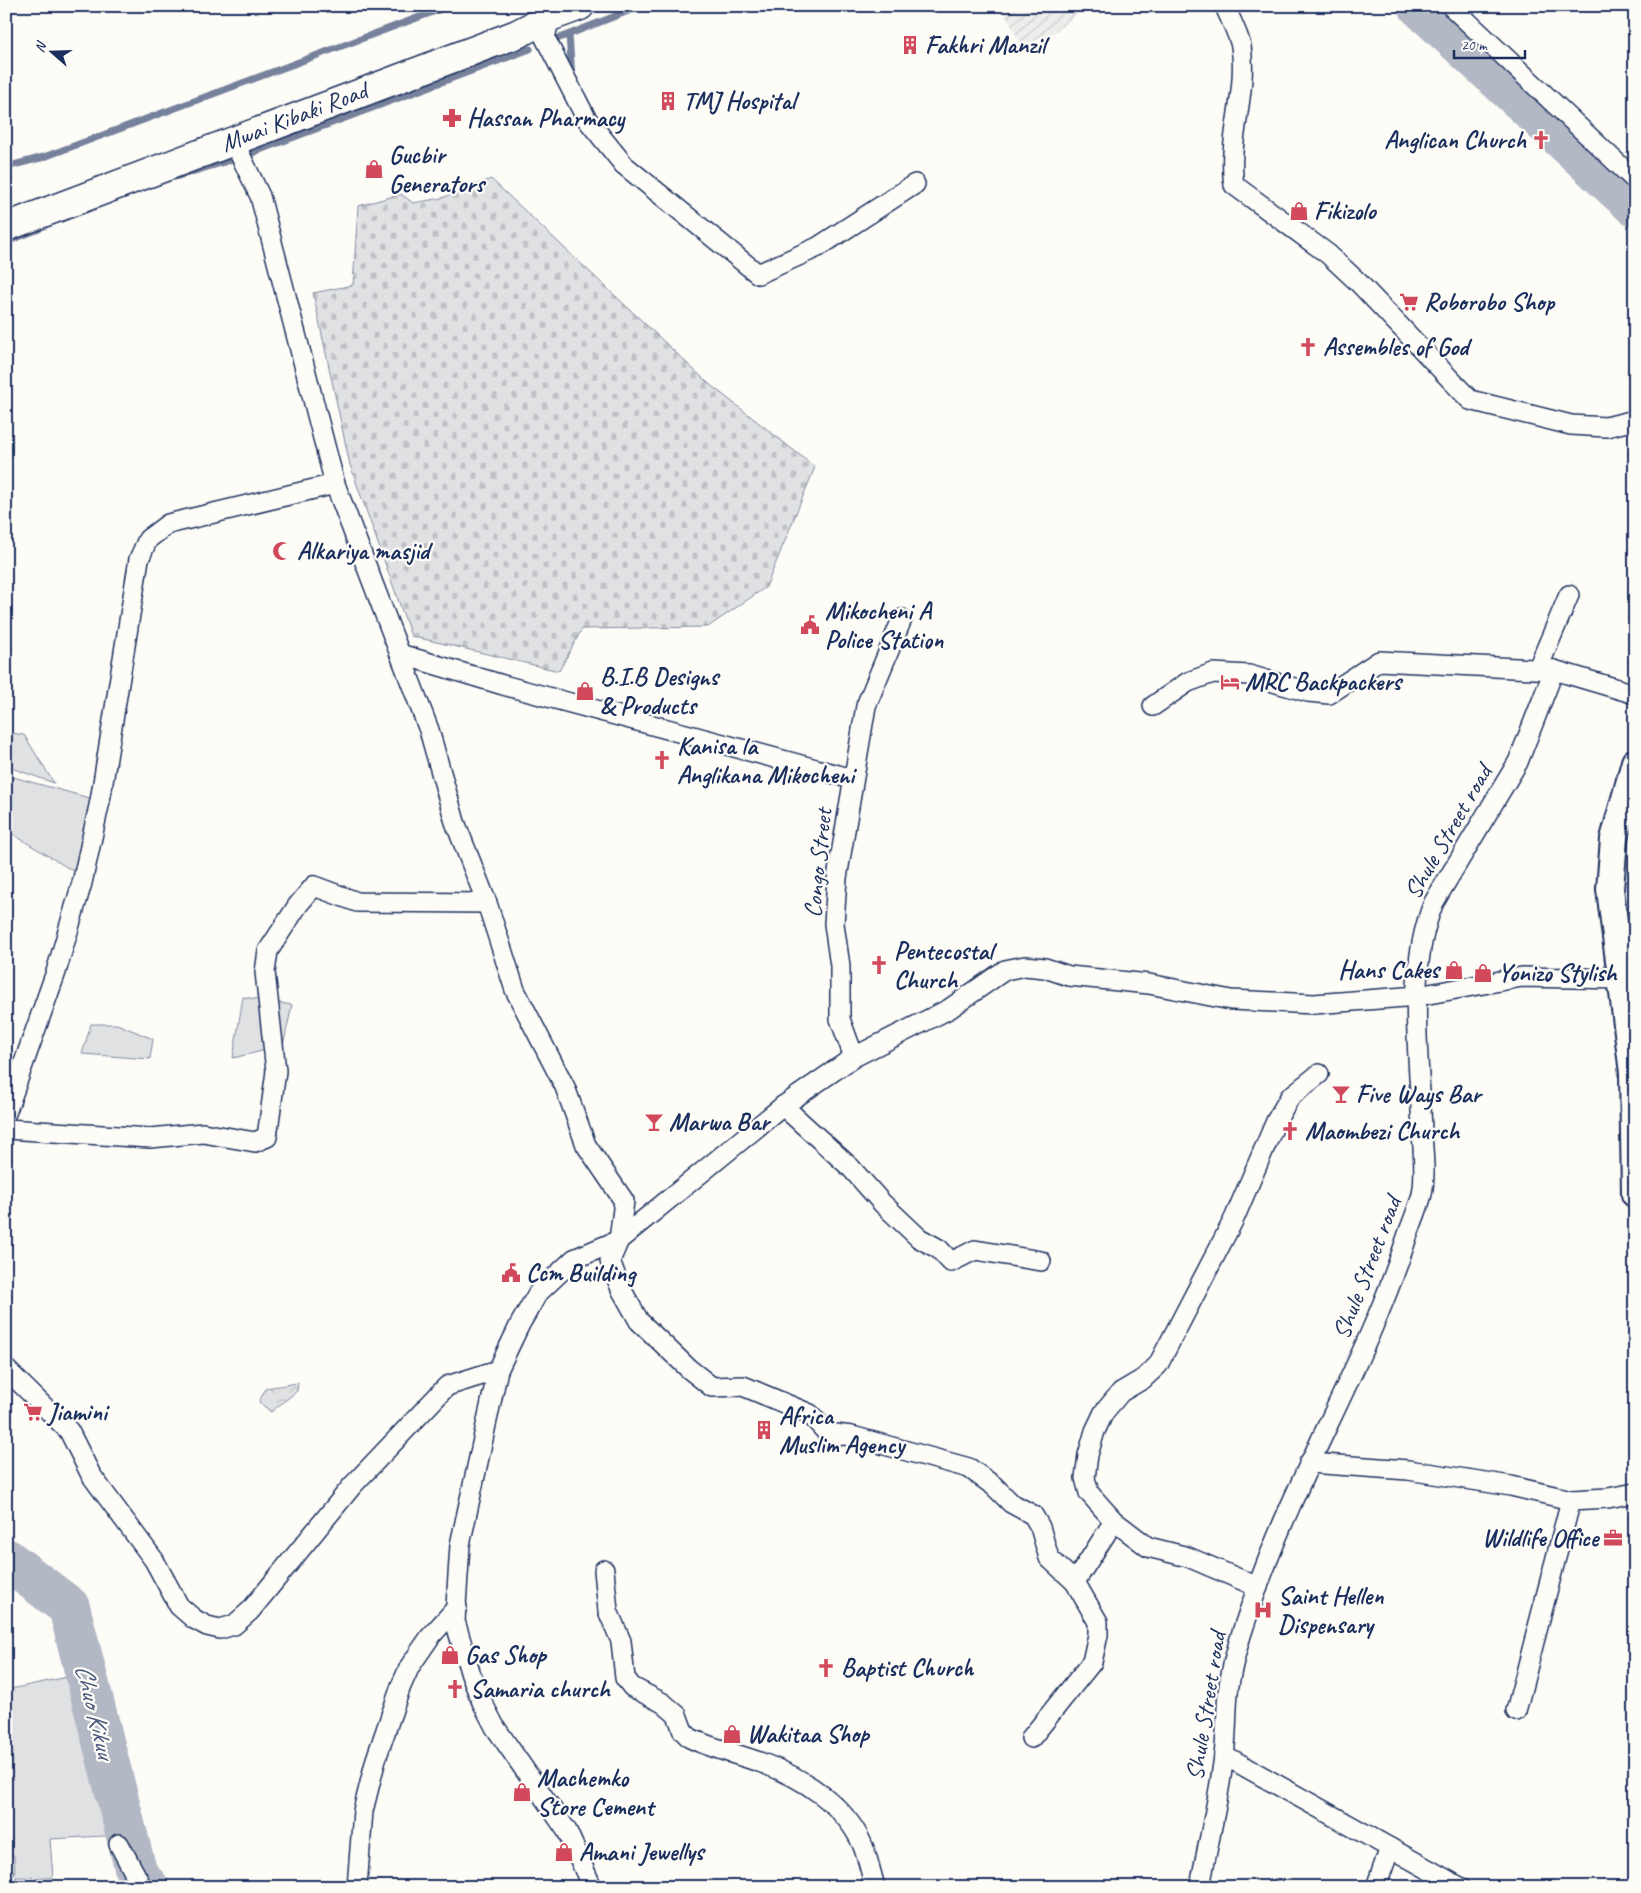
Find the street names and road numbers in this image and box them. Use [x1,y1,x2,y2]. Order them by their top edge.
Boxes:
street label: Mwai Kibaki Road [216,73,376,160]
street label: Shule Street road [1397,756,1501,905]
street label: Congo Street [796,804,840,919]
street label: Shule Street road [1325,1188,1410,1344]
street label: Shule Street road [1178,1625,1234,1782]

